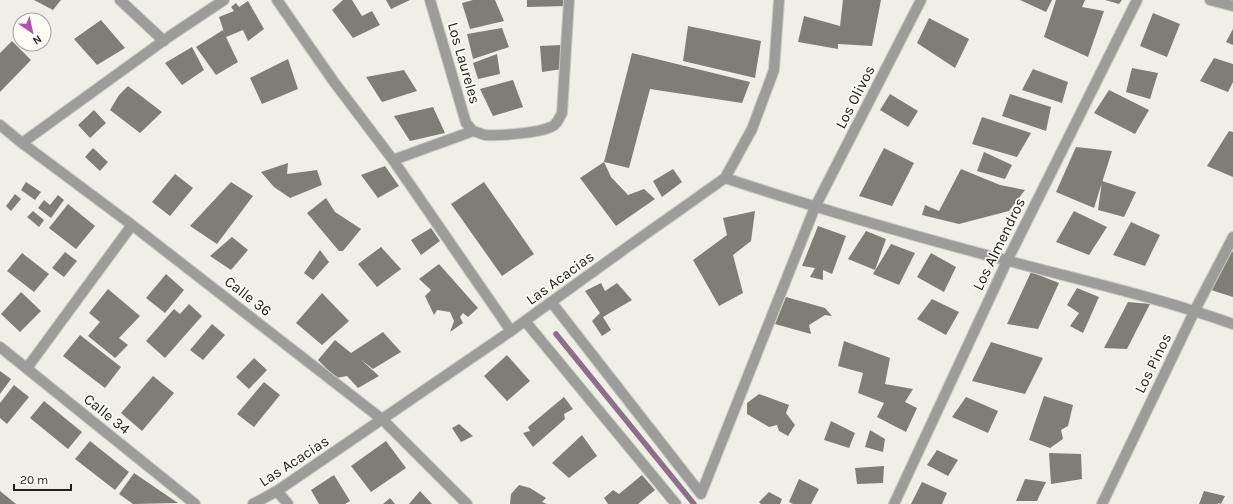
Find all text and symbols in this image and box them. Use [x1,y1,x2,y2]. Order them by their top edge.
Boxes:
north arrow [12,12,52,52]
street label: Los Laureles [444,20,484,106]
text: N [30,32,44,47]
street label: Los Olivos [831,62,879,132]
street label: Los Almendros [969,195,1029,293]
street label: Las Acacias [522,247,598,309]
street label: Calle 36 [221,272,275,320]
street label: Los Pinos [1131,330,1175,396]
street label: Calle 34 [80,390,134,438]
street label: Las Acacias [256,432,332,490]
scale bar [14,466,71,492]
text: 20 m [20,473,48,487]

